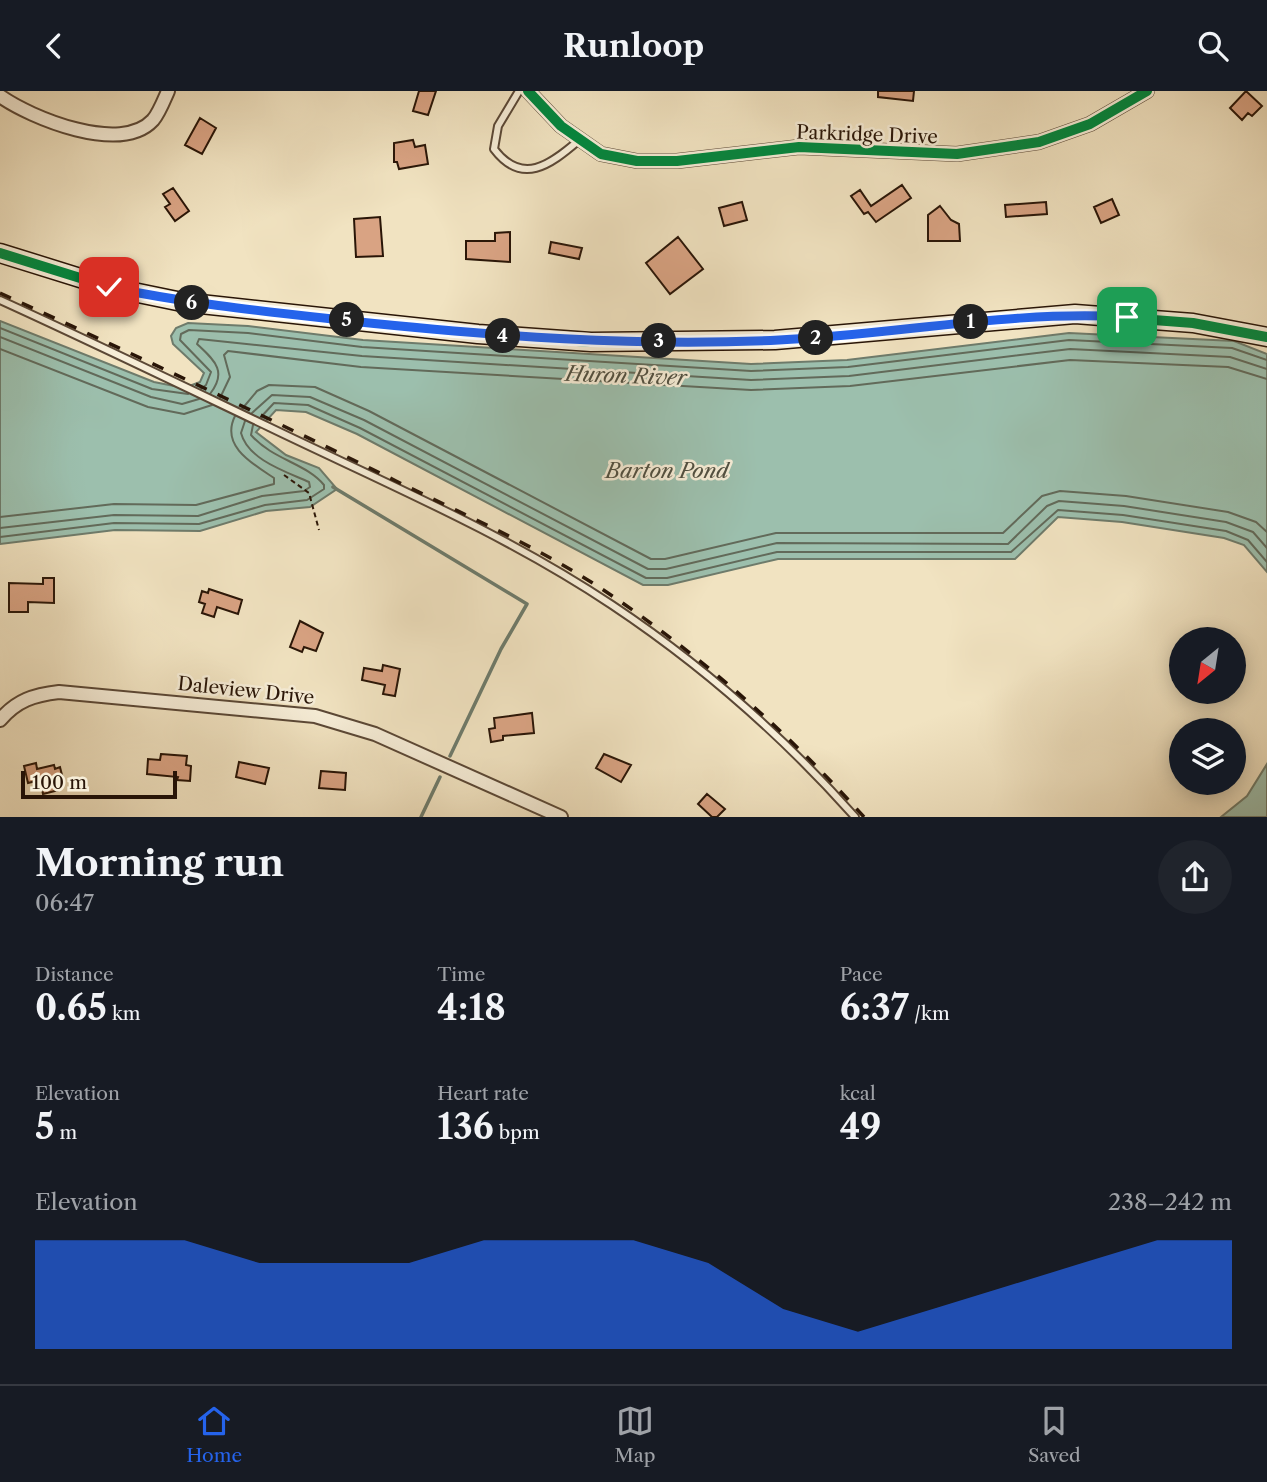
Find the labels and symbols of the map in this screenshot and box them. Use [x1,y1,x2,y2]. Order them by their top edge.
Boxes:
street label: Parkridge Drive [796,121,938,148]
pin [79,257,139,317]
pin: 6 [174,285,210,321]
pin [1097,287,1157,347]
pin: 5 [330,303,364,337]
pin: 1 [954,305,988,339]
pin: 4 [486,319,520,353]
pin: 2 [798,321,834,355]
pin: 3 [642,323,676,359]
water label: Huron River [563,361,689,390]
water label: Barton Pond [604,458,731,483]
north arrow [1169,627,1246,703]
street label: Daleview Drive [176,672,315,709]
scale bar [21,768,177,800]

